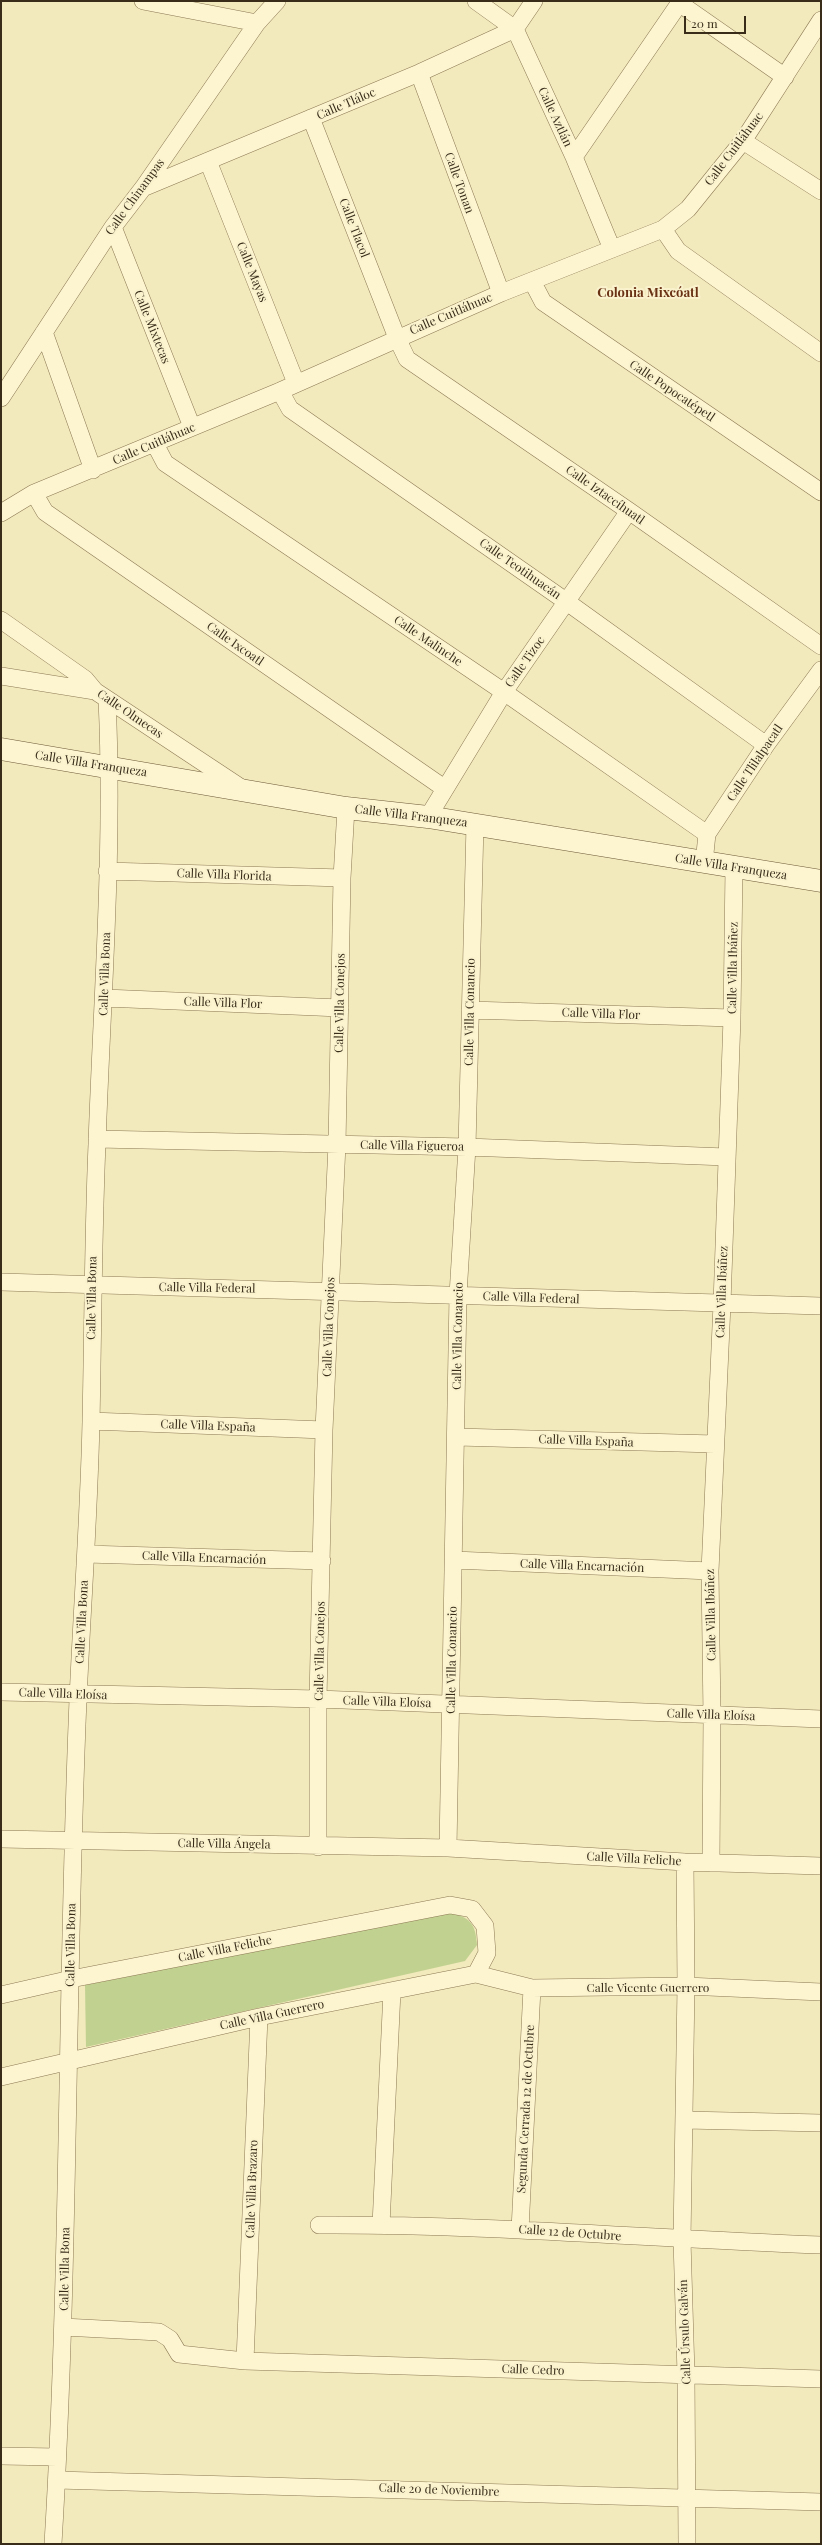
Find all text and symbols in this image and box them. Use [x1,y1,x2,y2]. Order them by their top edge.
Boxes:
scale bar [686,8,748,34]
text: 20 m [691,15,718,31]
street label: Calle Tláloc [314,85,378,123]
street label: Calle Aztlán [535,85,575,149]
street label: Calle Cuitláhuac [702,109,766,189]
street label: Calle Tonan [441,151,477,215]
street label: Calle Chinampas [102,156,168,238]
street label: Calle Tlacol [336,196,372,260]
street label: Calle Mayas [233,240,271,304]
district label: Colonia Mixcóatl [597,285,699,301]
street label: Calle Mixtecas [131,288,173,366]
street label: Calle Cuitláhuac [408,290,494,338]
street label: Calle Popocatépetl [627,357,717,425]
street label: Calle Cuitláhuac [111,420,197,468]
street label: Calle Iztaccíhuatl [563,462,647,528]
street label: Calle Teotihuacán [476,535,564,603]
street label: Calle Malinche [391,613,465,669]
street label: Calle Ixcoatl [204,619,266,669]
street label: Calle Tizoc [502,634,548,690]
street label: Calle Olmecas [94,687,166,741]
street label: Calle Tlilalpacatl [724,722,786,804]
street label: Calle Villa Franqueza [34,748,148,780]
street label: Calle Villa Franqueza [354,802,468,830]
street label: Calle Villa Franqueza [674,851,788,883]
street label: Calle Villa Florida [176,866,272,884]
street label: Calle Villa Ibáñez [725,922,741,1014]
street label: Calle Villa Bona [96,932,114,1016]
street label: Calle Villa Conejos [332,953,348,1053]
street label: Calle Villa Conancio [462,958,478,1066]
street label: Calle Villa Flor [183,994,263,1012]
street label: Calle Villa Flor [561,1005,641,1023]
street label: Calle Villa Figueroa [360,1138,464,1154]
street label: Calle Villa Ibáñez [713,1246,731,1338]
street label: Calle Villa Bona [84,1256,100,1340]
street label: Calle Villa Conejos [320,1277,338,1377]
street label: Calle Villa Federal [158,1280,256,1296]
street label: Calle Villa Conancio [450,1282,466,1390]
street label: Calle Villa Federal [482,1289,580,1307]
street label: Calle Villa España [160,1417,256,1435]
street label: Calle Villa España [538,1432,634,1450]
street label: Calle Villa Encarnación [142,1549,266,1567]
street label: Calle Villa Encarnación [520,1557,644,1575]
street label: Calle Villa Ibáñez [703,1569,719,1661]
street label: Calle Villa Bona [73,1580,91,1664]
street label: Calle Villa Conejos [312,1601,328,1701]
street label: Calle Villa Conancio [444,1606,460,1714]
street label: Calle Villa Eloísa [18,1685,108,1703]
street label: Calle Villa Eloísa [342,1693,432,1711]
street label: Calle Villa Eloísa [666,1706,756,1724]
street label: Calle Villa Ángela [177,1836,271,1852]
street label: Calle Villa Feliche [586,1849,682,1869]
street label: Calle Villa Bona [63,1903,79,1987]
street label: Calle Villa Feliche [177,1933,273,1965]
street label: Calle Vicente Guerrero [587,1981,709,1995]
street label: Calle Villa Guerrero [219,1997,325,2033]
street label: Segunda Cerrada 12 de Octubre [514,2024,538,2194]
street label: Calle Villa Brazaro [243,2139,261,2239]
street label: Calle 12 de Octubre [518,2222,622,2244]
street label: Calle Villa Bona [57,2227,73,2311]
street label: Calle Úrsulo Galván [676,2279,694,2385]
street label: Calle Cedro [501,2362,565,2378]
street label: Calle 20 de Noviembre [378,2481,500,2499]

